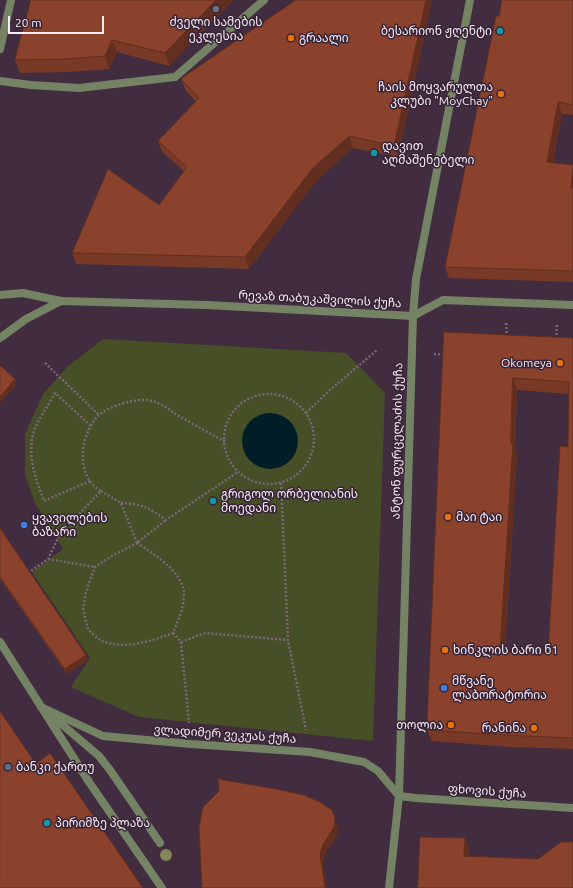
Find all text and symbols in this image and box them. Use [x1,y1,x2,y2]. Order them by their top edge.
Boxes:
marker: ძველი სამების ეკლესია [211,4,221,14]
scale bar [10,8,106,34]
place label: ძველი სამების ეკლესია [169,15,263,43]
text: 20 m [15,16,42,29]
place label: ბესარიონ ჟღენტი [381,24,492,38]
marker: ბესარიონ ჟღენტი [495,26,505,36]
place label: გრაალი [299,31,349,45]
marker: გრაალი [286,33,296,43]
place label: ჩაის მოყვარულთა კლუბი "MoyChay" [378,80,493,108]
marker: ჩაის მოყვარულთა კლუბი "MoyChay" [496,89,506,99]
place label: დავით აღმაშენებელი [382,139,474,167]
marker: დავით აღმაშენებელი [369,148,379,158]
street label: რევაზ თაბუკაშვილის ქუჩა [238,288,402,310]
place label: Okomeya [501,356,552,370]
marker: Okomeya [555,358,565,368]
street label: ანტონ ფურცელაძის ქუჩა [388,363,406,519]
place label: გრიგოლ ორბელიანის მოედანი [221,487,358,515]
marker: გრიგოლ ორბელიანის მოედანი [208,496,218,506]
place label: მაი ტაი [456,510,502,524]
place label: ყვავილების ბაზარი [32,511,107,539]
marker: მაი ტაი [443,512,453,522]
marker: ყვავილების ბაზარი [19,520,29,530]
place label: ხინკლის ბარი ნ1 [453,643,558,657]
marker: ხინკლის ბარი ნ1 [440,645,450,655]
place label: მწვანე ლაბორატორია [452,674,547,702]
marker: მწვანე ლაბორატორია [439,683,449,693]
place label: თოლია [396,718,443,732]
marker: თოლია [446,720,456,730]
place label: რანინა [482,721,526,735]
street label: ვლადიმერ ვეკუას ქუჩა [153,722,297,746]
marker: რანინა [529,723,539,733]
place label: ბანკი ქართუ [16,760,95,774]
marker: ბანკი ქართუ [3,762,13,772]
street label: ფხოვის ქუჩა [447,781,527,801]
place label: პირიმზე პლაზა [55,816,150,830]
marker: პირიმზე პლაზა [42,818,52,828]

